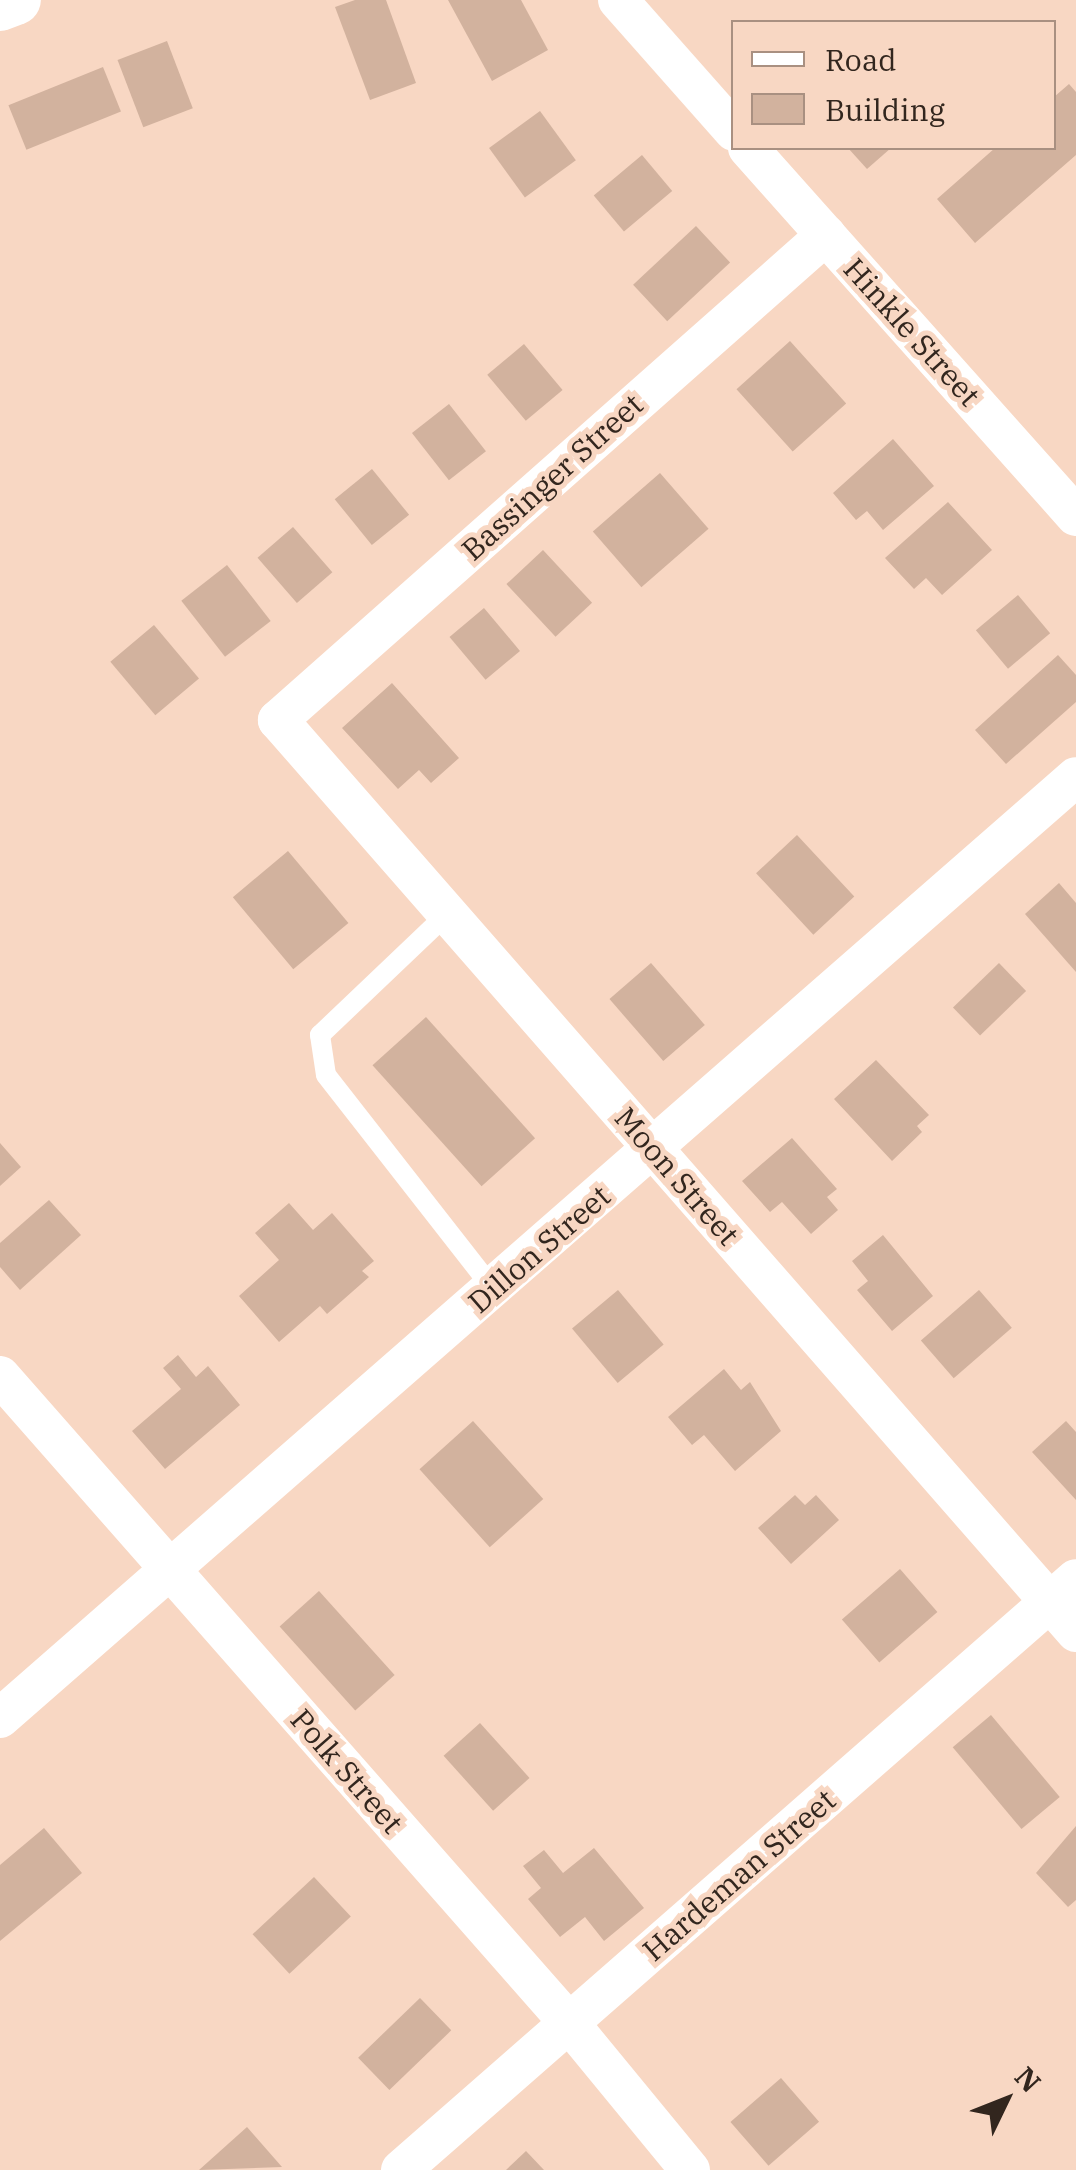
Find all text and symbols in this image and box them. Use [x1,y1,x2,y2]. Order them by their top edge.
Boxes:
legend [731,20,1056,150]
text: Road [825,40,897,79]
text: Building [825,90,945,129]
street label: Hinkle Street [836,251,988,413]
street label: Bassinger Street [454,386,650,568]
street label: Moon Street [607,1100,747,1252]
street label: Dillon Street [461,1178,617,1320]
street label: Polk Street [283,1702,411,1840]
street label: Hardeman Street [636,1782,842,1968]
north arrow [956,2050,1056,2150]
text: N [1007,2058,1049,2100]

